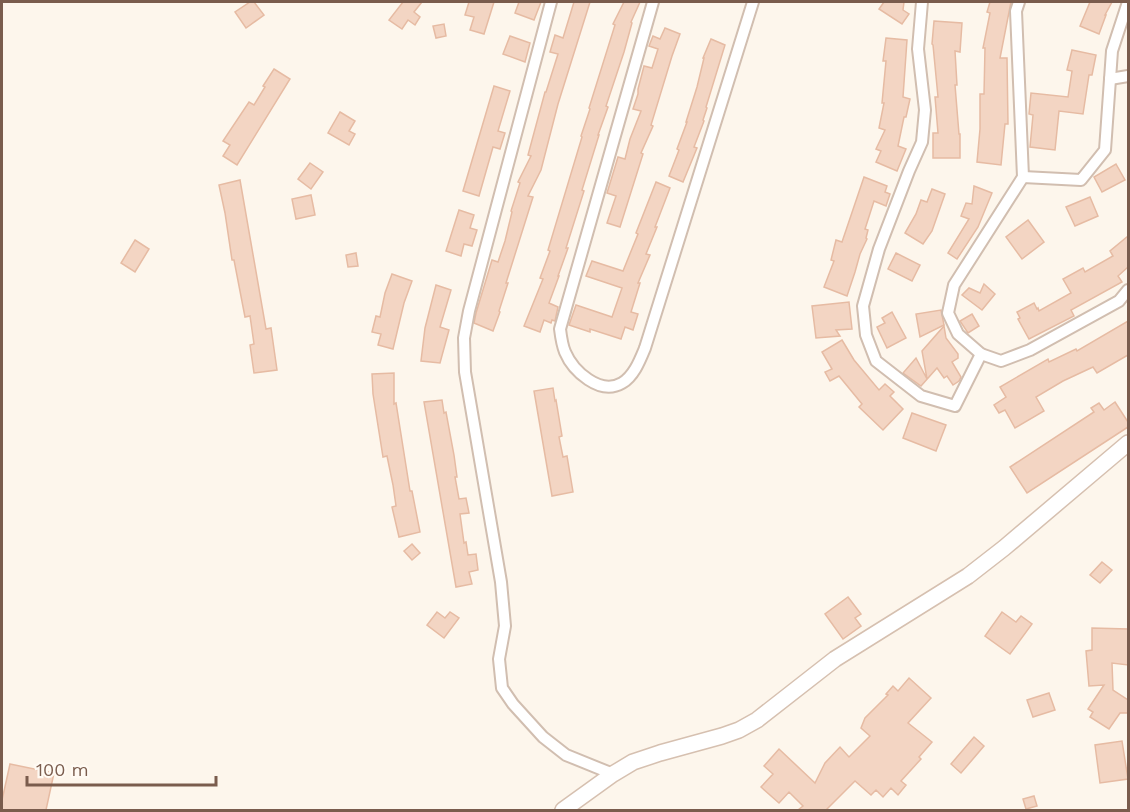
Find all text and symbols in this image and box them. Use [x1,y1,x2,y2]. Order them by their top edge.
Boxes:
scale bar [27,749,216,787]
text: 100 m [36,759,89,780]

